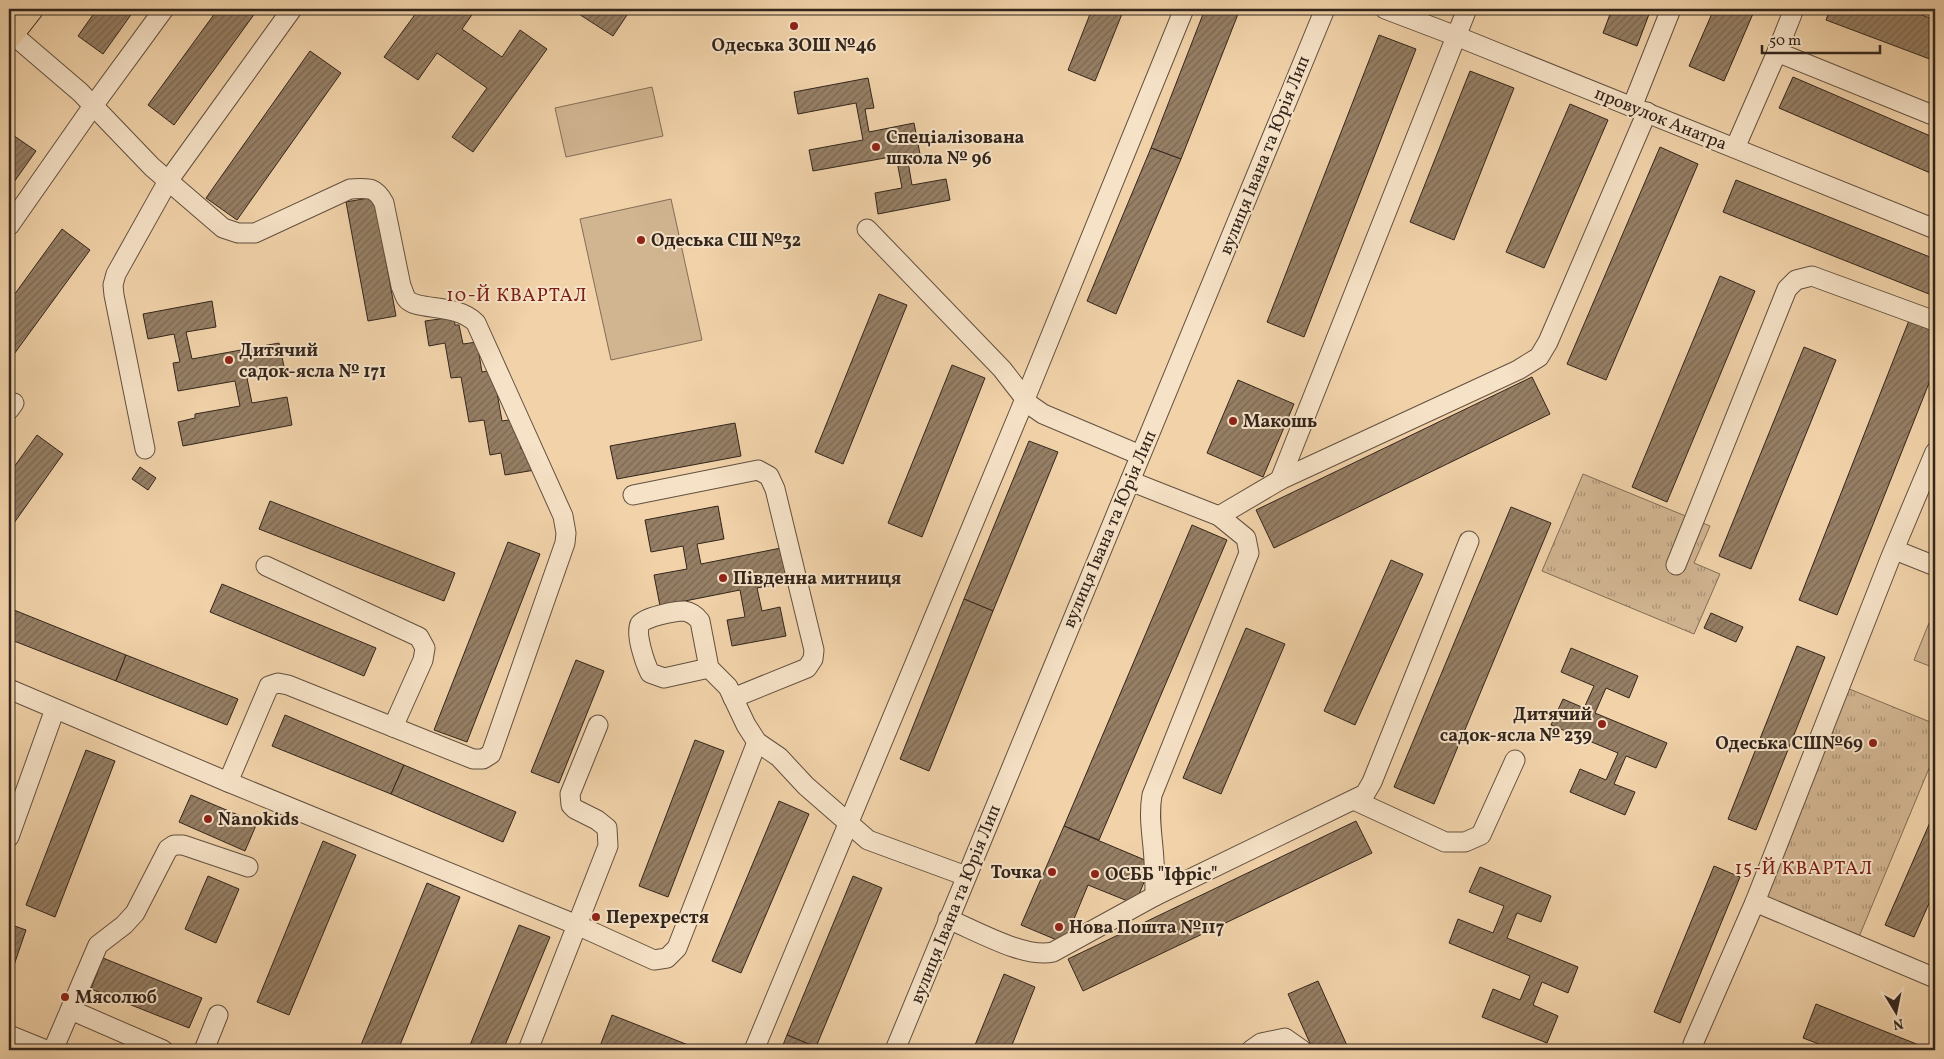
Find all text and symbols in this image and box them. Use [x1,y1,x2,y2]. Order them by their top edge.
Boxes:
marker: Одеська ЗОШ №46 [788,20,800,32]
scale bar [1762,22,1879,54]
text: 50 m [1769,31,1801,52]
place label: Одеська ЗОШ №46 [712,34,876,59]
street label: вулиця Івана та Юрія Лип [1214,52,1317,259]
street label: провулок Анатра [1591,81,1730,157]
place label: Спеціалізована школа № 96 [886,126,1025,172]
marker: Спеціалізована школа № 96 [870,141,882,153]
place label: Одеська СШ №32 [651,229,801,254]
marker: Одеська СШ №32 [635,234,647,246]
district label: 10-Й КВАРТАЛ [446,283,588,309]
place label: Дитячий садок-ясла № 171 [239,339,386,385]
marker: Дитячий садок-ясла № 171 [223,354,235,366]
place label: Макошь [1243,410,1317,435]
marker: Макошь [1227,415,1239,427]
street label: вулиця Івана та Юрія Лип [1057,427,1163,632]
place label: Південна митниця [733,567,901,592]
marker: Південна митниця [717,572,729,584]
place label: Дитячий садок-ясла № 239 [1440,703,1592,749]
marker: Дитячий садок-ясла № 239 [1596,718,1608,730]
place label: Одеська СШ№69 [1715,732,1863,757]
marker: Одеська СШ№69 [1867,737,1879,749]
street label: вулиця Івана та Юрія Лип [905,801,1008,1008]
place label: Nanokids [218,808,299,833]
marker: Nanokids [202,813,214,825]
district label: 15-Й КВАРТАЛ [1735,856,1873,882]
place label: Точка [990,861,1042,886]
place label: ОСББ "Іфріс" [1105,863,1218,888]
marker: Точка [1046,866,1058,878]
marker: ОСББ "Іфріс" [1089,868,1101,880]
place label: Перехрестя [606,906,709,931]
marker: Перехрестя [590,911,602,923]
place label: Нова Пошта №117 [1069,916,1225,941]
marker: Нова Пошта №117 [1053,921,1065,933]
place label: Мясолюб [75,986,157,1011]
north arrow [1872,986,1922,1036]
marker: Мясолюб [59,991,71,1003]
text: N [1891,1013,1905,1034]

